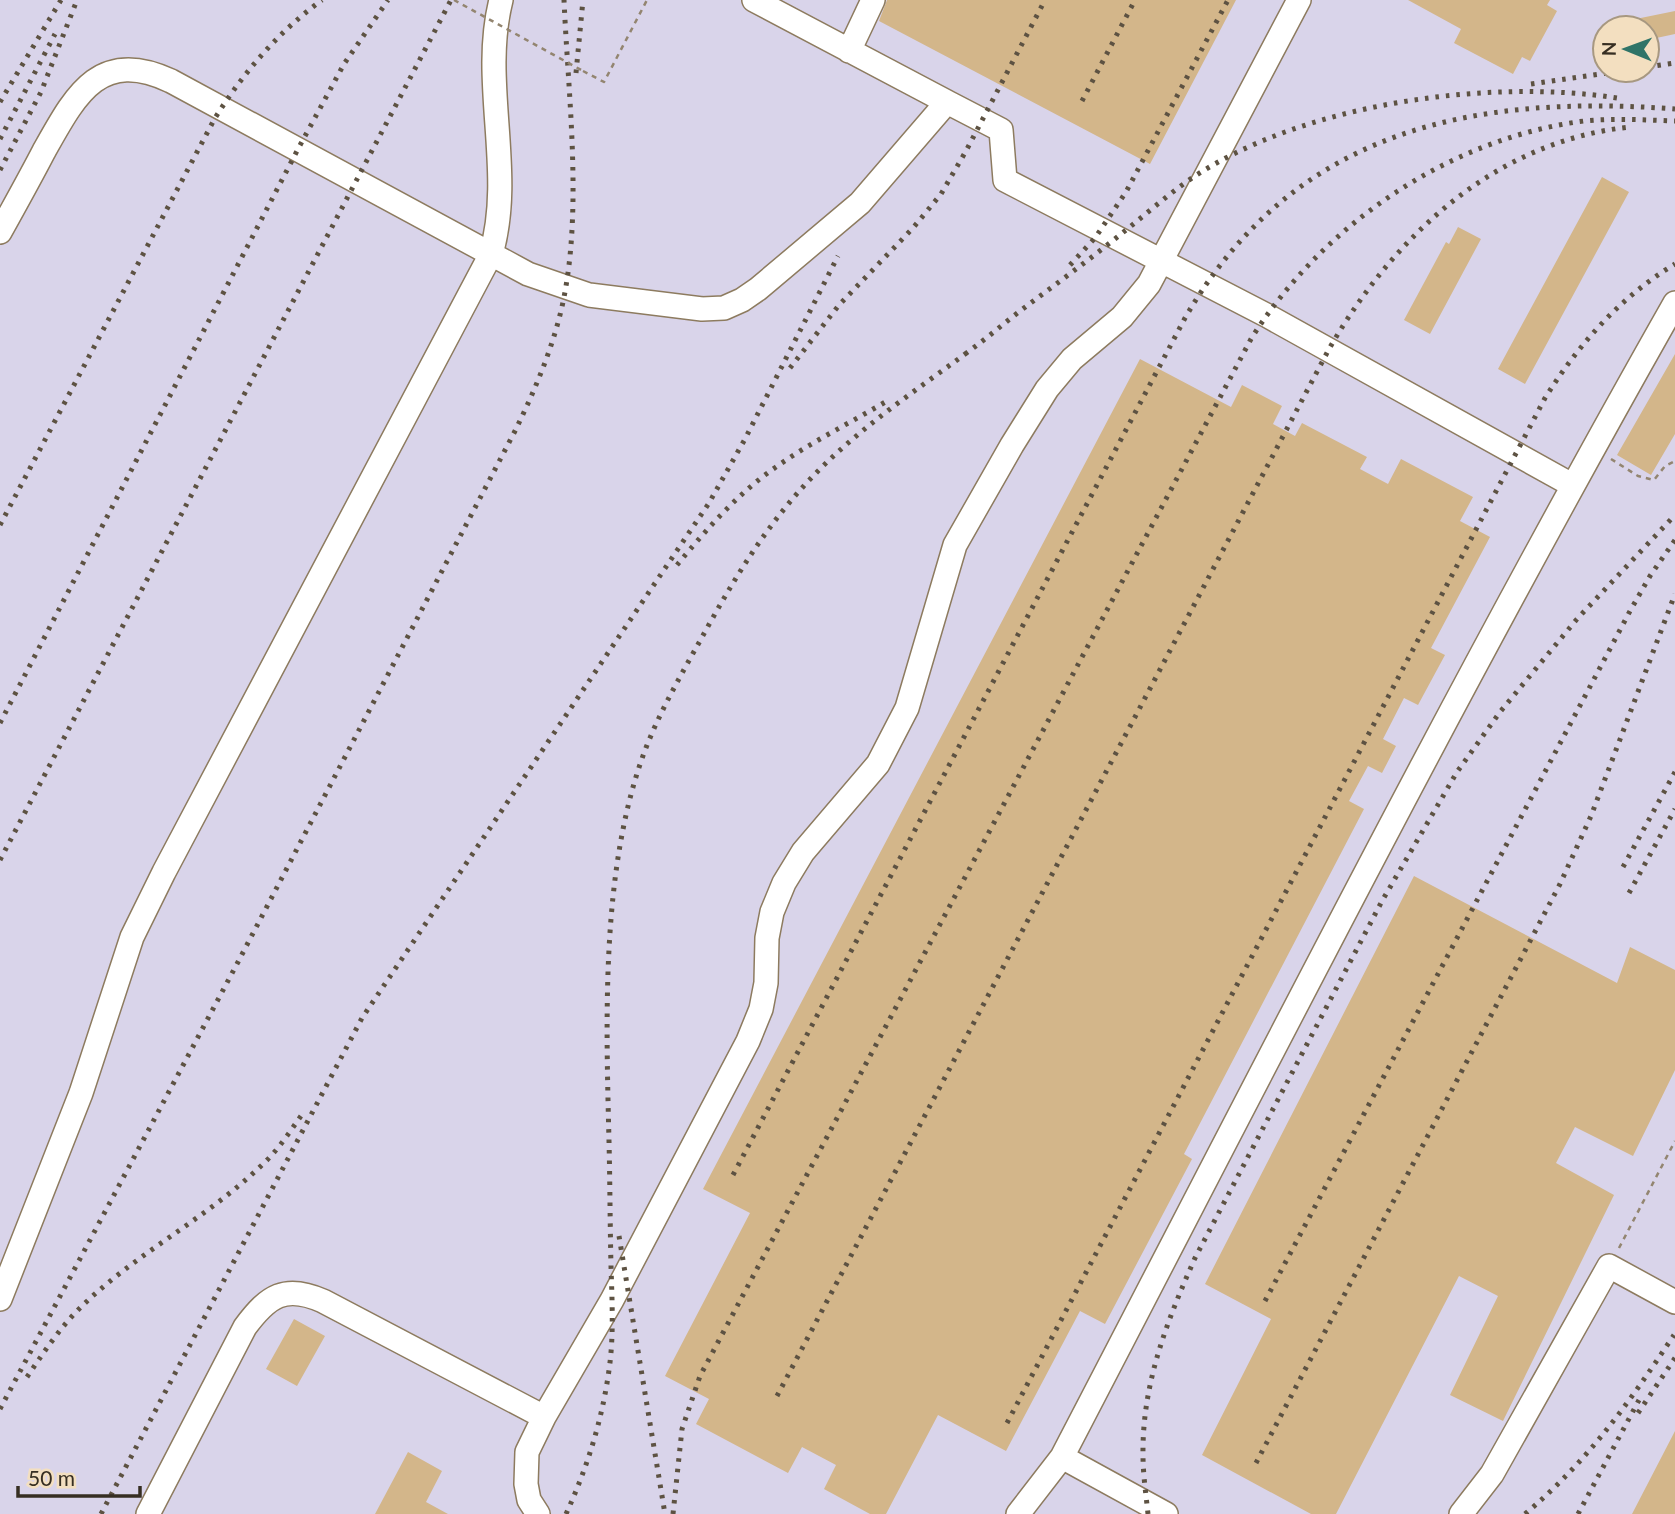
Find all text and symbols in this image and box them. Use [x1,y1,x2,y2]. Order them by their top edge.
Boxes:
north arrow [1591,14,1661,84]
text: N [1597,41,1620,56]
scale bar [18,1454,140,1498]
text: 50 m [28,1465,75,1490]

